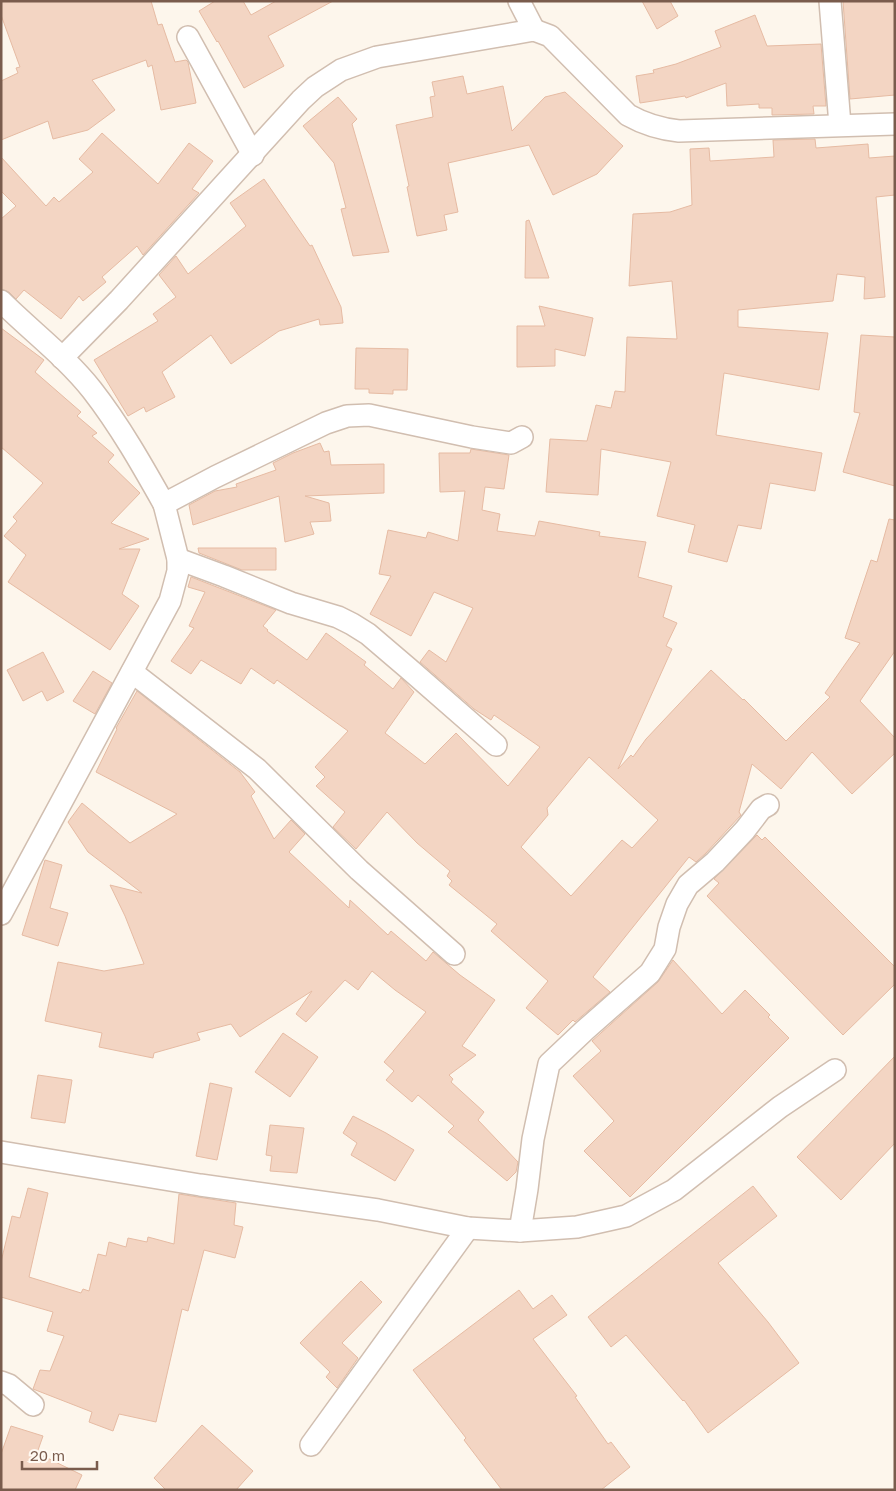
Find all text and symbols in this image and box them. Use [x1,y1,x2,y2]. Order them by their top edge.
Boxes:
scale bar [22,1438,98,1470]
text: 20 m [30,1446,65,1464]

